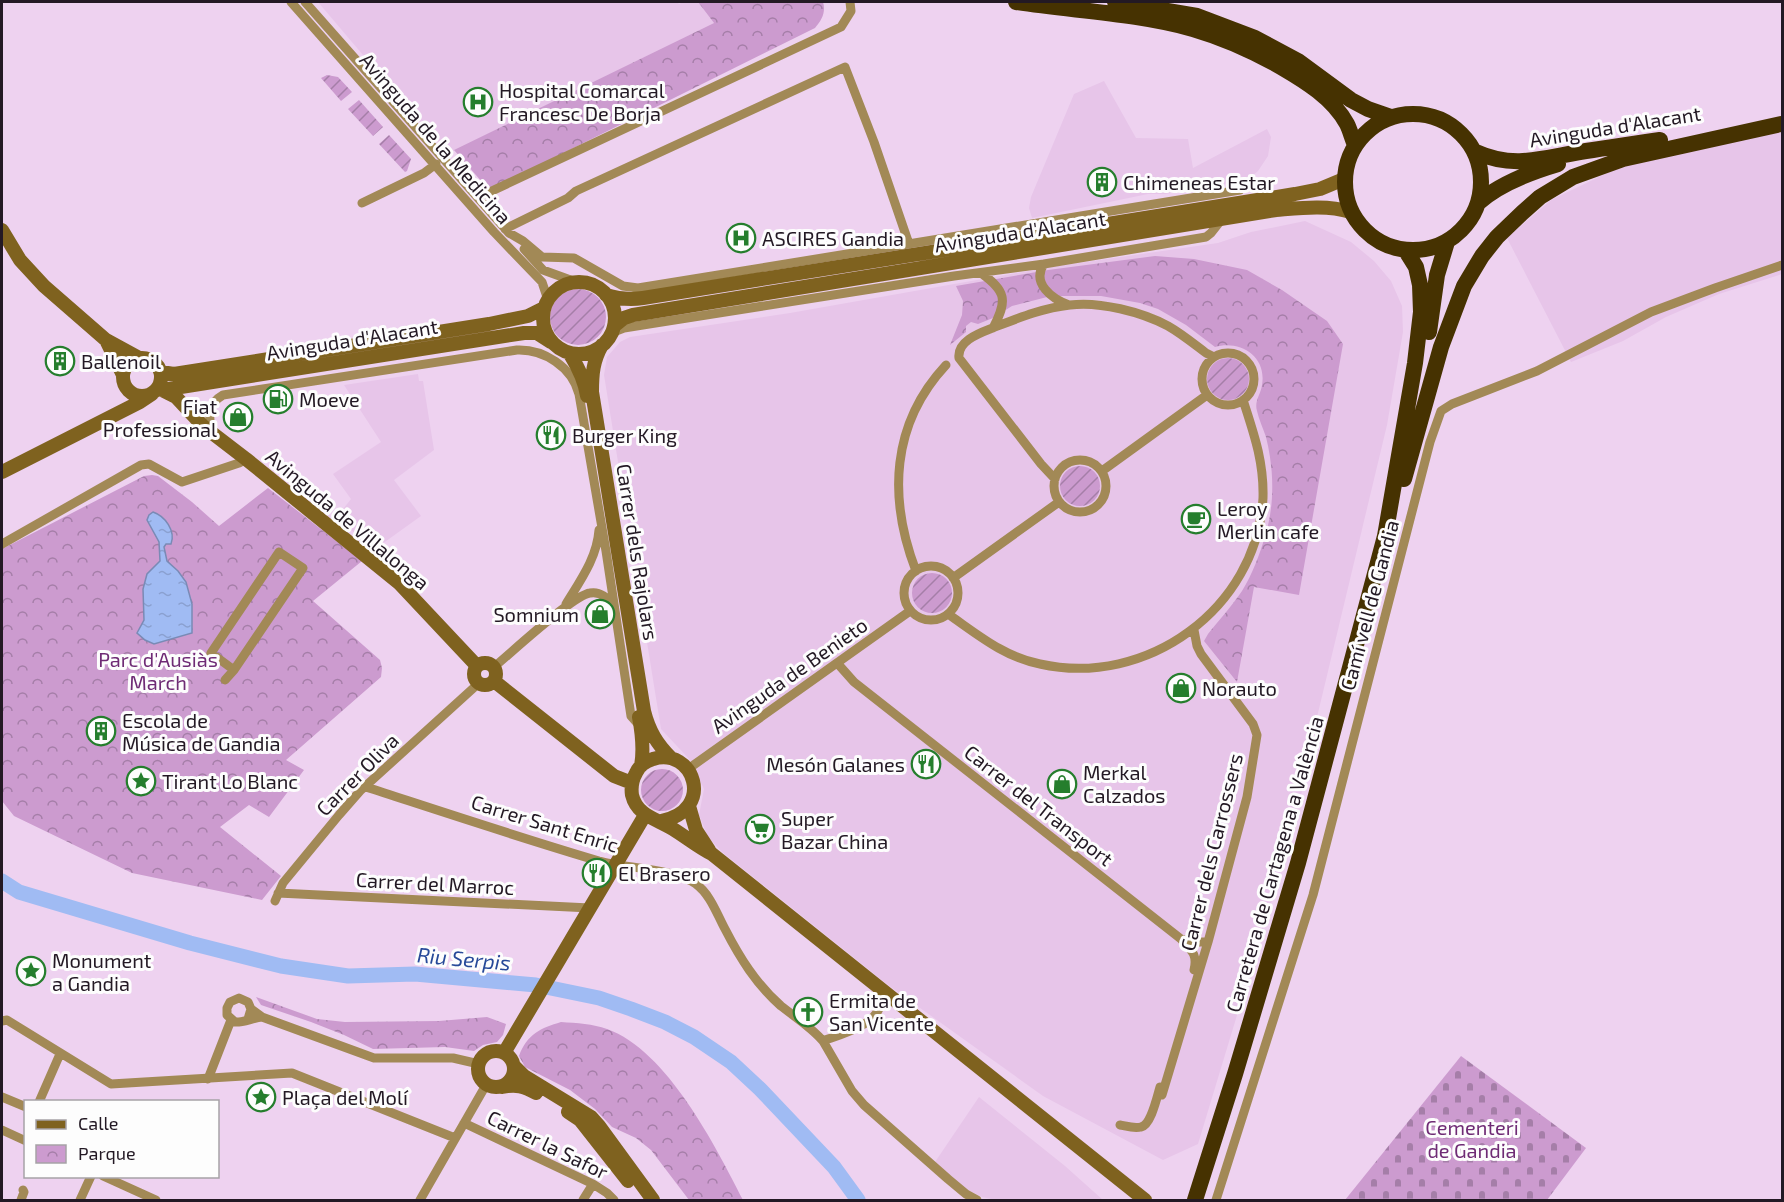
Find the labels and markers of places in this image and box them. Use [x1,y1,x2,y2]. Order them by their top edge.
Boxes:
place label: Hospital Comarcal Francesc De Borja [499,78,665,125]
hospital icon: Hospital Comarcal Francesc De Borja [462,86,494,118]
building icon: Chimeneas Estar [1086,166,1118,198]
place label: Chimeneas Estar [1123,170,1275,194]
hospital icon: ASCIRES Gandia [725,222,757,254]
place label: ASCIRES Gandia [762,226,904,250]
building icon: Ballenoil [44,345,76,377]
place label: Ballenoil [81,349,161,373]
fuel station icon: Moeve [262,383,294,415]
place label: Moeve [299,387,360,411]
place label: Fiat Professional [103,394,217,441]
shop icon: Fiat Professional [222,401,254,433]
restaurant icon: Burger King [535,419,567,451]
place label: Burger King [572,423,677,447]
place label: Leroy Merlin cafe [1217,496,1319,543]
cafe icon: Leroy Merlin cafe [1180,503,1212,535]
shop icon: Somnium [584,598,616,630]
place label: Somnium [493,602,579,626]
shop icon: Norauto [1165,672,1197,704]
place label: Norauto [1202,676,1277,700]
place label: Escola de Música de Gandia [122,708,281,755]
building icon: Escola de Música de Gandia [85,715,117,747]
restaurant icon: Mesón Galanes [910,748,942,780]
place label: Mesón Galanes [766,752,905,776]
place label: Merkal Calzados [1083,760,1165,807]
place icon: Tirant Lo Blanc [125,765,157,797]
shop icon: Merkal Calzados [1046,768,1078,800]
place label: Tirant Lo Blanc [162,769,298,793]
place label: Super Bazar China [781,806,888,853]
supermarket icon: Super Bazar China [744,813,776,845]
restaurant icon: El Brasero [581,857,613,889]
place label: El Brasero [618,861,711,885]
place label: Monument a Gandia [52,948,152,995]
place icon: Monument a Gandia [15,955,47,987]
place label: Ermita de San Vicente [829,988,934,1035]
church icon: Ermita de San Vicente [792,996,824,1028]
place icon: Plaça del Molí [245,1081,277,1113]
place label: Plaça del Molí [282,1085,409,1110]

